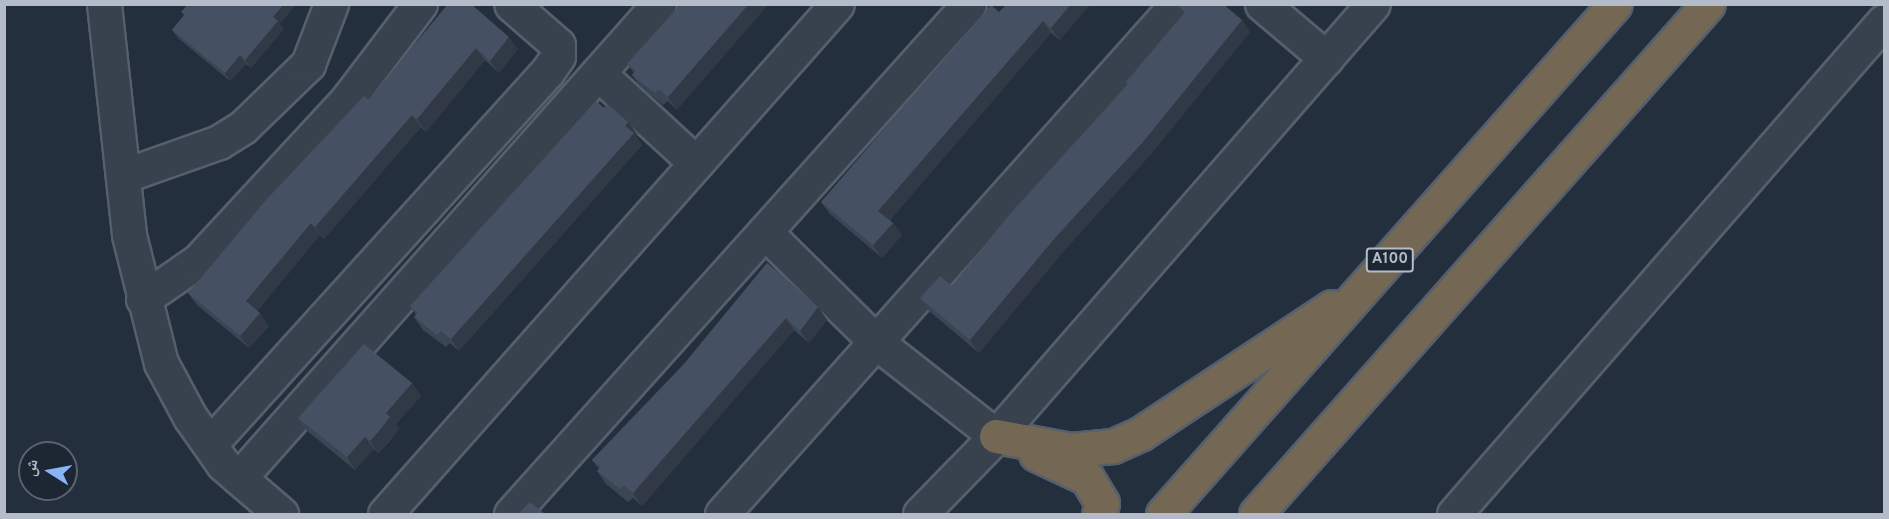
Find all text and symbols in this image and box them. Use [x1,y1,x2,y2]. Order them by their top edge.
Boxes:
road number: A100 [1364,248,1416,272]
north arrow [18,441,78,501]
text: ش [21,458,44,478]

